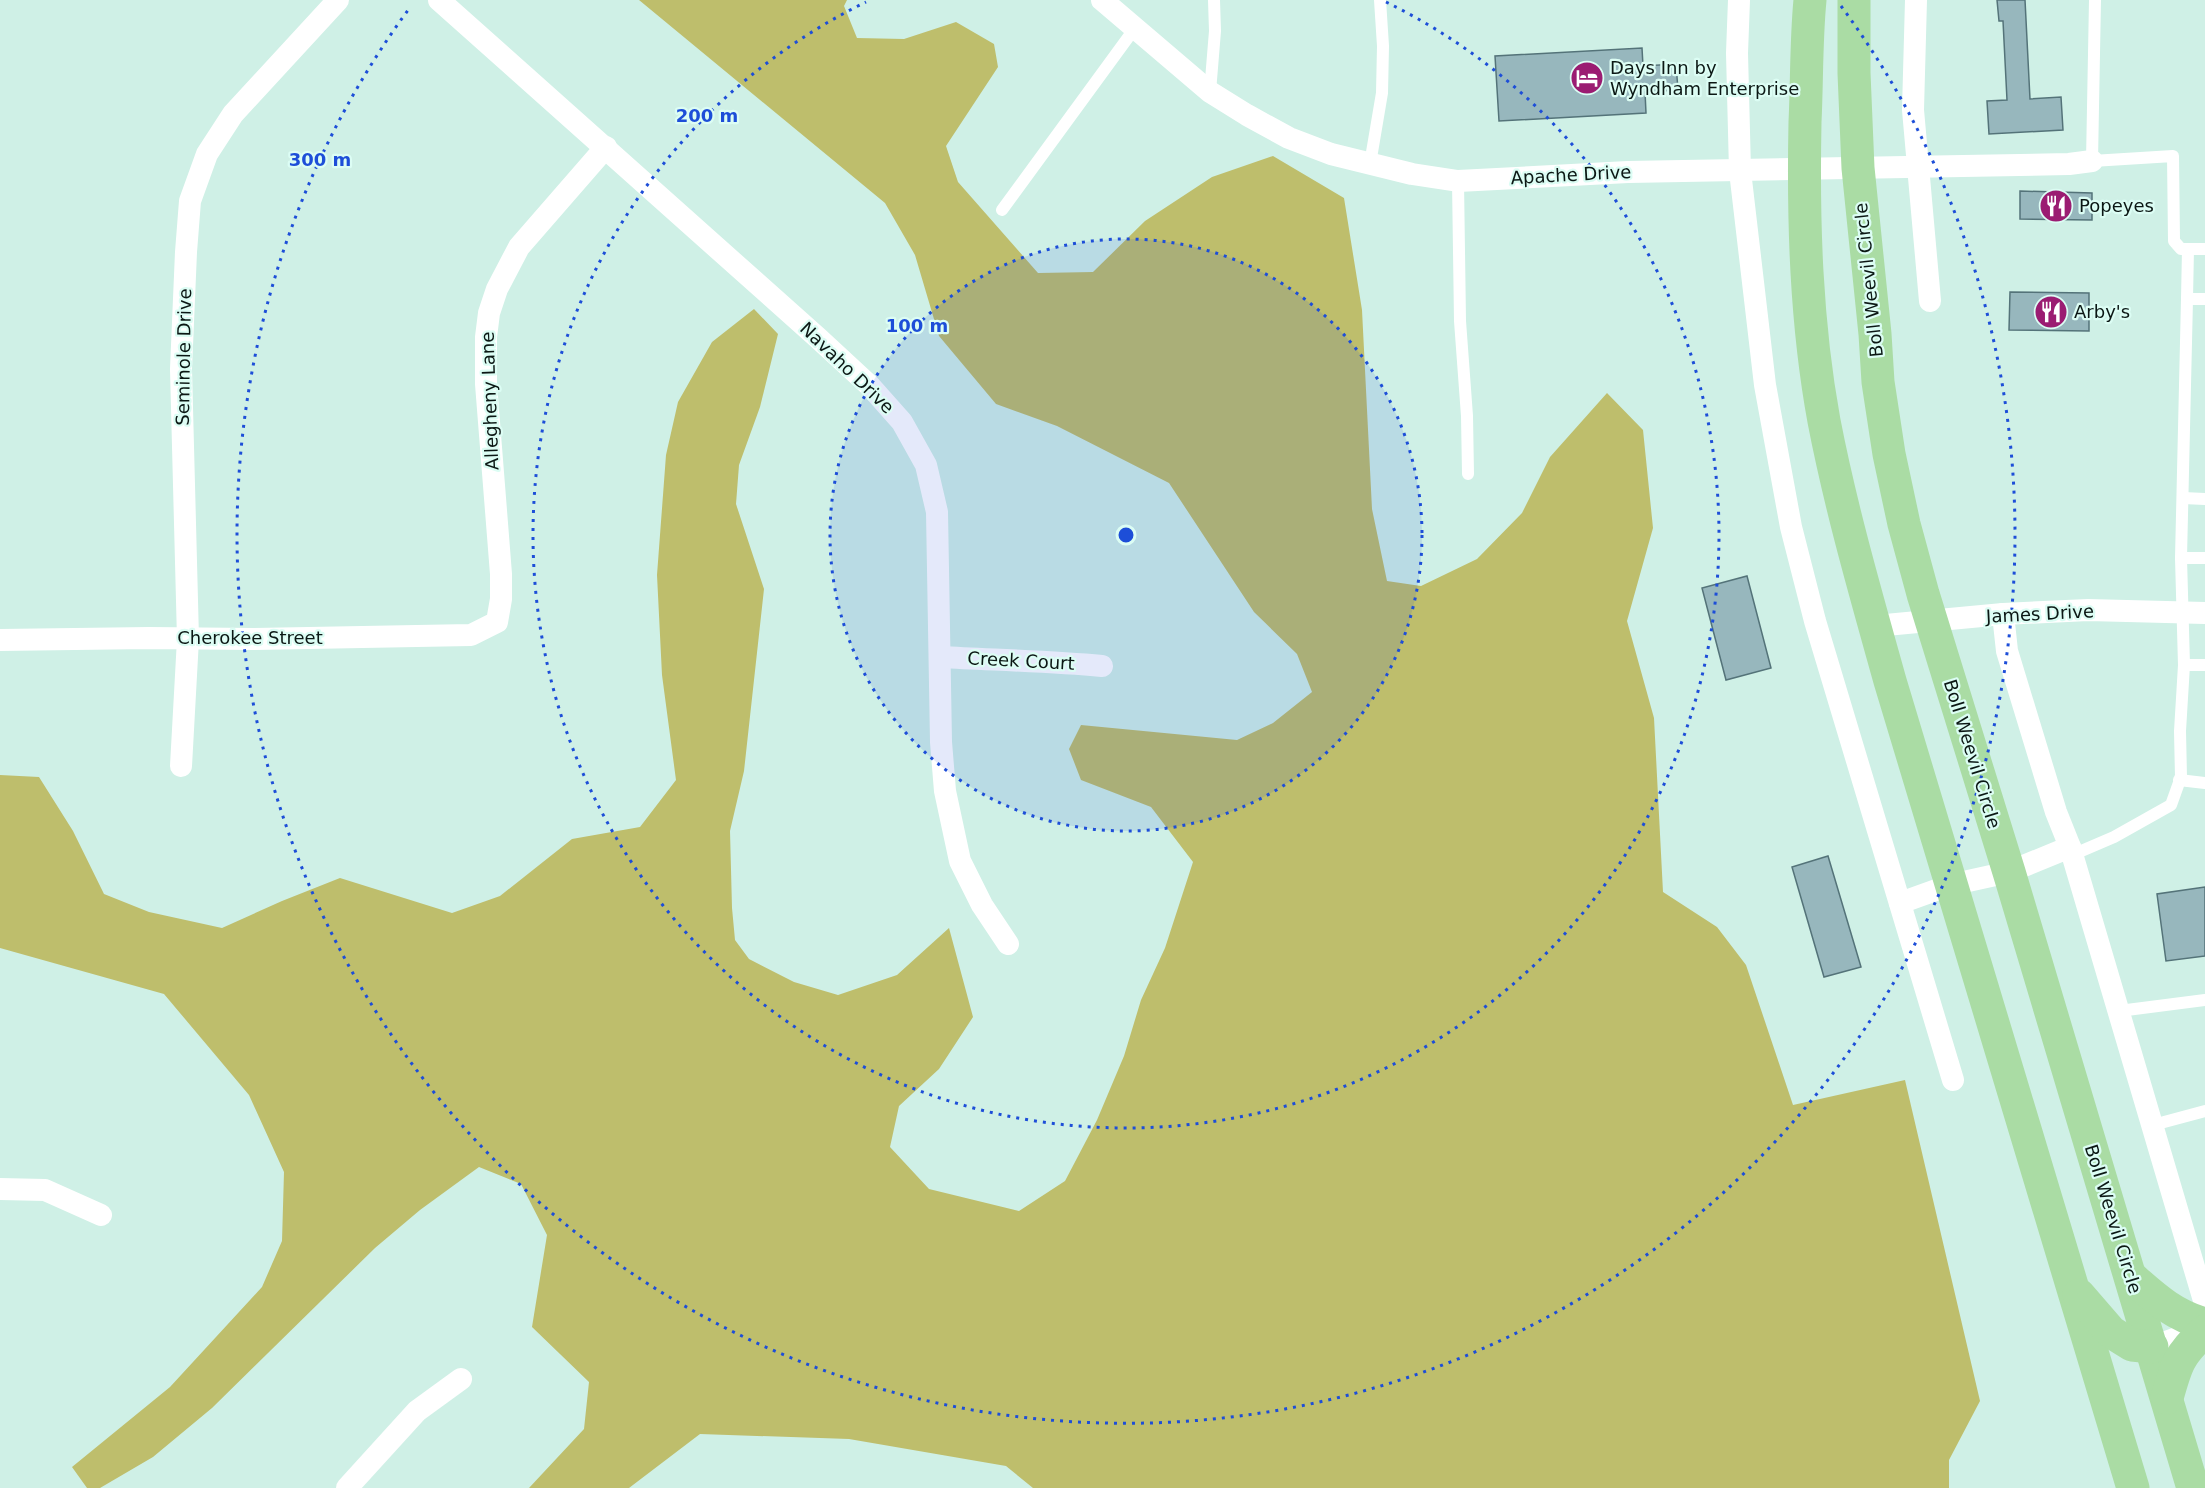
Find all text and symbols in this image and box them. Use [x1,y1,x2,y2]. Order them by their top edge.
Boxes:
place label: Days Inn by Wyndham Enterprise [1610,57,1799,99]
hotel icon: Days Inn by Wyndham Enterprise [1569,60,1605,96]
text: 200 m [676,105,738,126]
text: 300 m [289,149,351,170]
street label: Apache Drive [1510,161,1632,188]
restaurant icon: Popeyes [2038,188,2074,224]
place label: Popeyes [2079,195,2154,216]
street label: Boll Weevil Circle [1850,202,1887,358]
street label: Seminole Drive [172,288,195,426]
restaurant icon: Arby's [2033,294,2069,330]
place label: Arby's [2074,301,2130,322]
text: 100 m [886,315,948,336]
street label: Navaho Drive [796,318,899,418]
street label: Allegheny Lane [477,331,502,471]
centre of rings [1116,525,1136,545]
street label: James Drive [1984,600,2094,627]
street label: Cherokee Street [177,627,323,648]
street label: Creek Court [967,647,1075,674]
street label: Boll Weevil Circle [1940,677,2005,831]
street label: Boll Weevil Circle [2081,1142,2146,1296]

